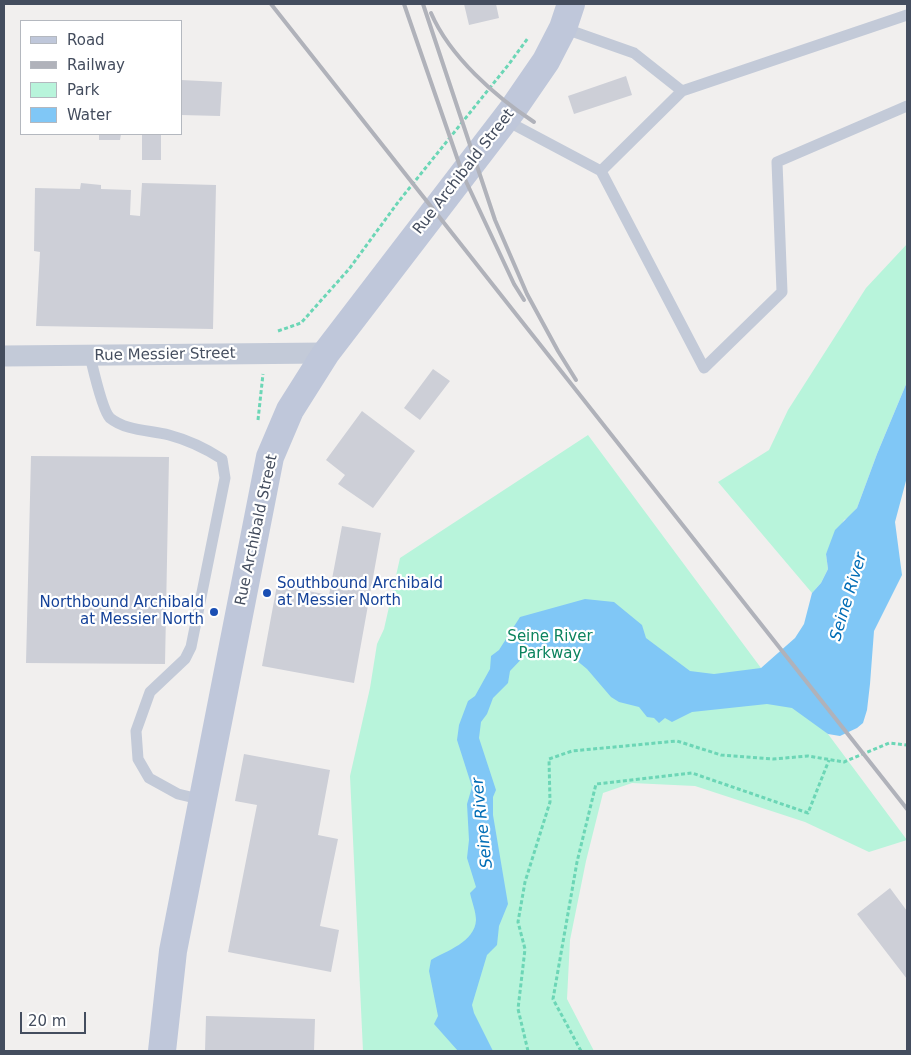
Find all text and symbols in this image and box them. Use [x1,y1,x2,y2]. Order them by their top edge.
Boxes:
legend [20,20,182,135]
text: Road [67,31,105,49]
text: Railway [67,56,125,74]
text: Park [67,81,99,99]
text: Water [67,106,111,124]
street label: Rue Archibald Street [409,106,519,238]
street label: Rue Messier Street [94,345,236,365]
street label: Rue Archibald Street [232,453,282,607]
water label: Seine River [827,551,871,643]
place label: Southbound Archibald at Messier North [277,575,443,610]
marker: Southbound Archibald at Messier North [261,587,273,599]
place label: Northbound Archibald at Messier North [40,594,204,629]
marker: Northbound Archibald at Messier North [208,606,220,618]
park label: Seine River Parkway [507,628,593,663]
water label: Seine River [469,777,497,869]
scale bar [22,1002,89,1034]
text: 20 m [28,1012,66,1030]

